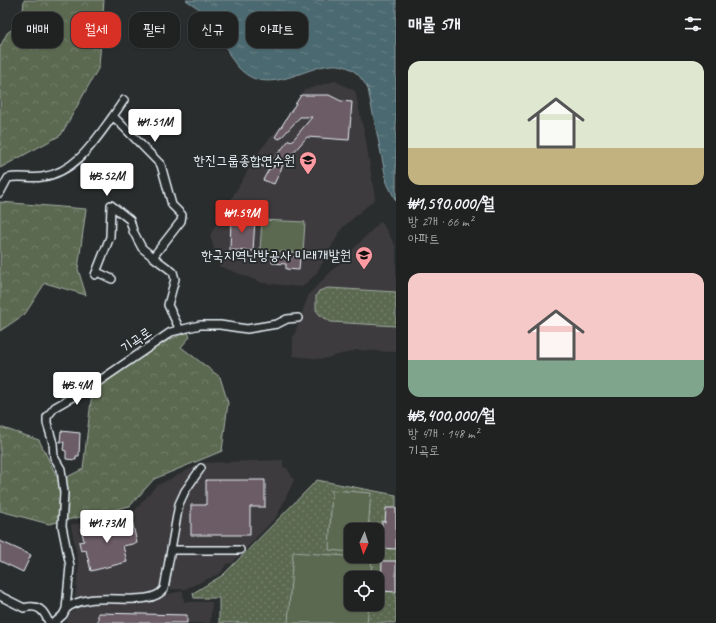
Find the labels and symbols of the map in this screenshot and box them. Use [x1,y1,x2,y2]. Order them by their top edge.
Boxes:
pin: ₩1.51M [122,109,188,143]
school or university icon: 한진그룹종합연수원 [298,150,318,175]
place label: 한진그룹종합연수원 [194,152,295,169]
pin: ₩3.52M [74,163,140,197]
pin: ₩1.59M [209,200,275,234]
school or university icon: 한국지역난방공사 미래개발원 [354,245,374,270]
place label: 한국지역난방공사 미래개발원 [201,247,351,264]
street label: 기곡로 [117,323,155,357]
pin: ₩3.4M [49,372,105,406]
pin: ₩1.73M [74,510,140,544]
north arrow [344,523,384,563]

